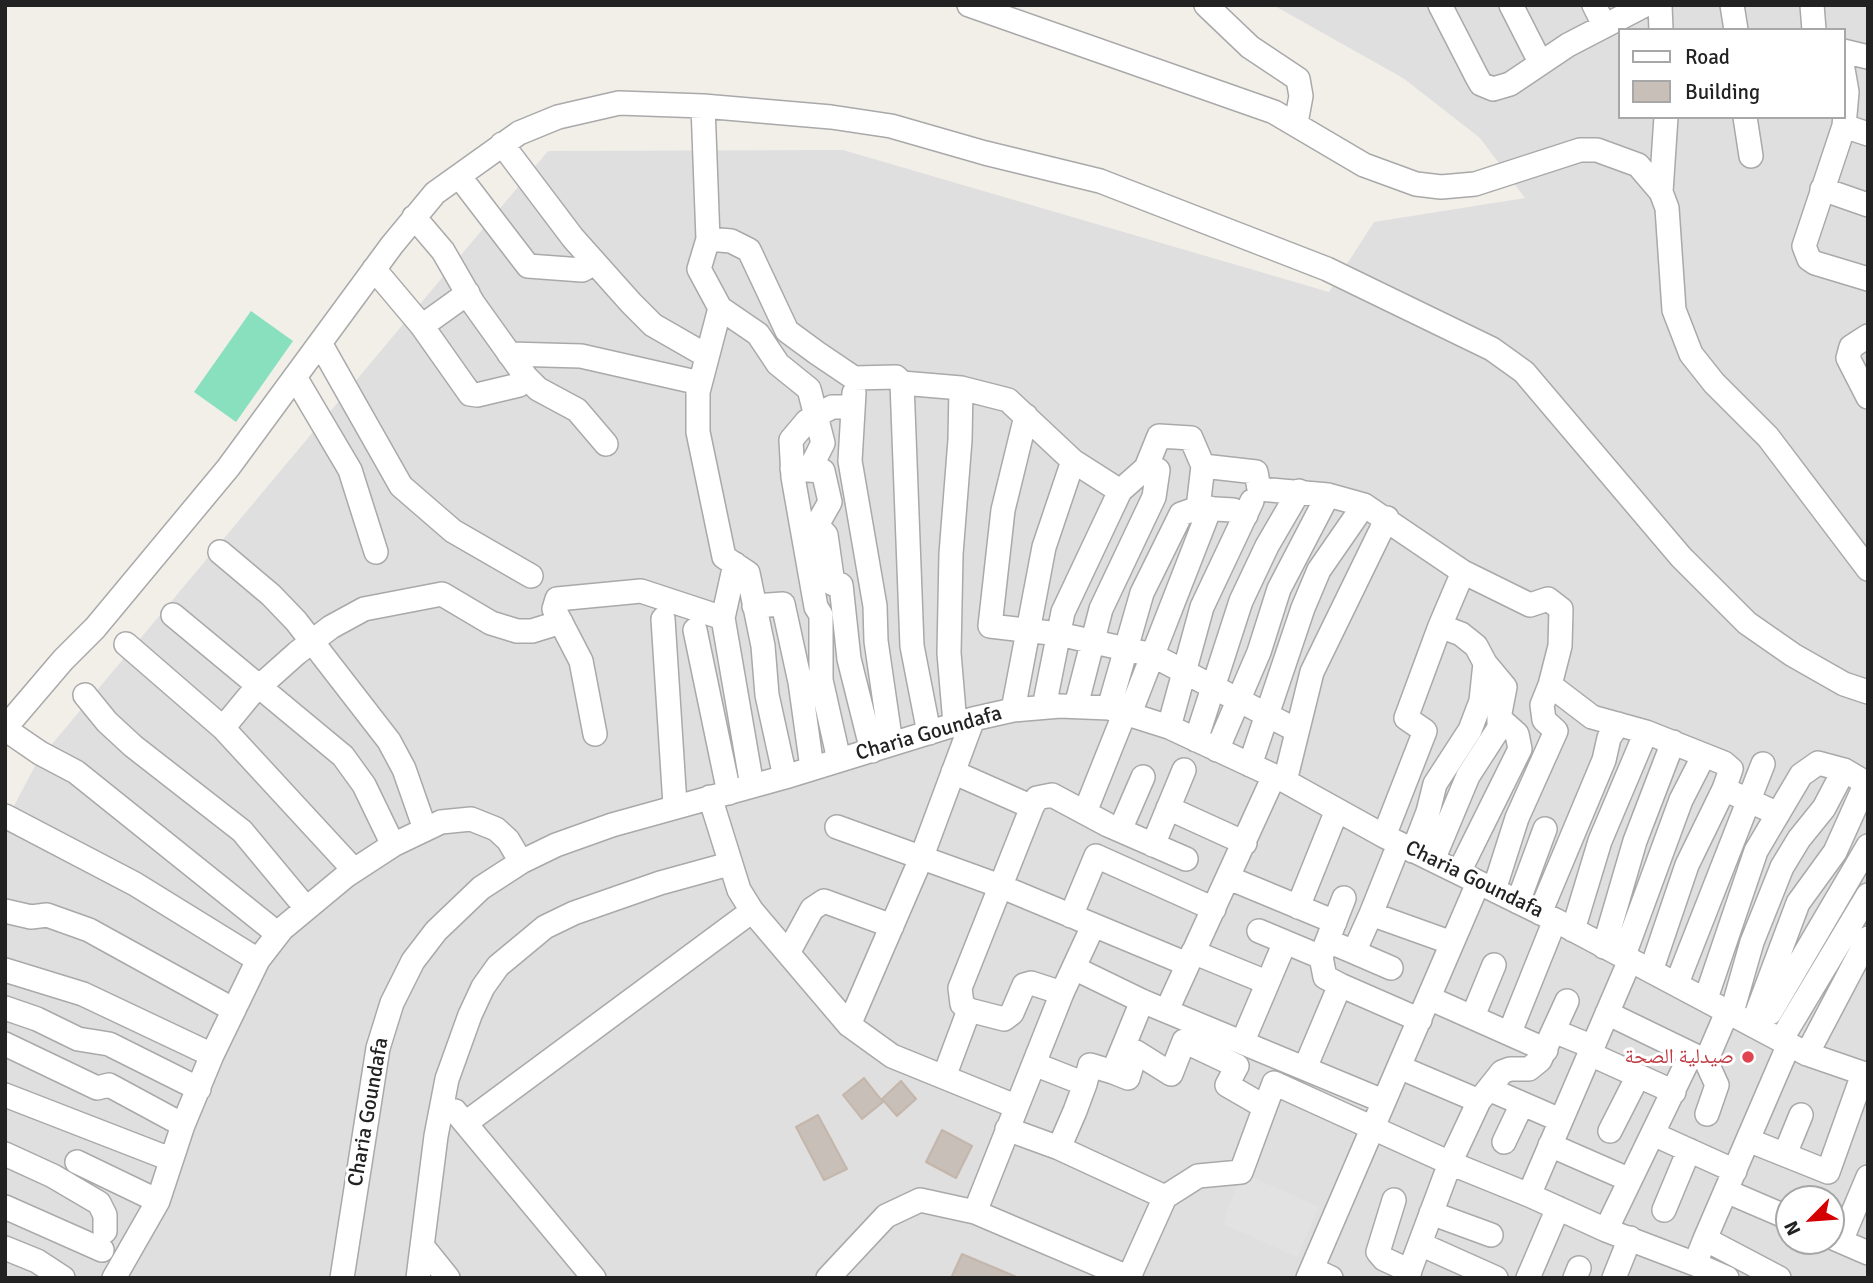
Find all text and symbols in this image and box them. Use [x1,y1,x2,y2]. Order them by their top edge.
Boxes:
legend [1618,28,1845,119]
text: Road [1685,44,1730,70]
text: Building [1685,79,1760,105]
street label: Charia Goundafa [853,701,1005,767]
street label: Charia Goundafa [1401,836,1547,924]
street label: Charia Goundafa [344,1036,394,1188]
place label: صيدلية الصحة [1625,1044,1734,1070]
marker: صيدلية الصحة [1740,1049,1756,1065]
north arrow [1775,1185,1845,1255]
text: N [1779,1217,1806,1239]

